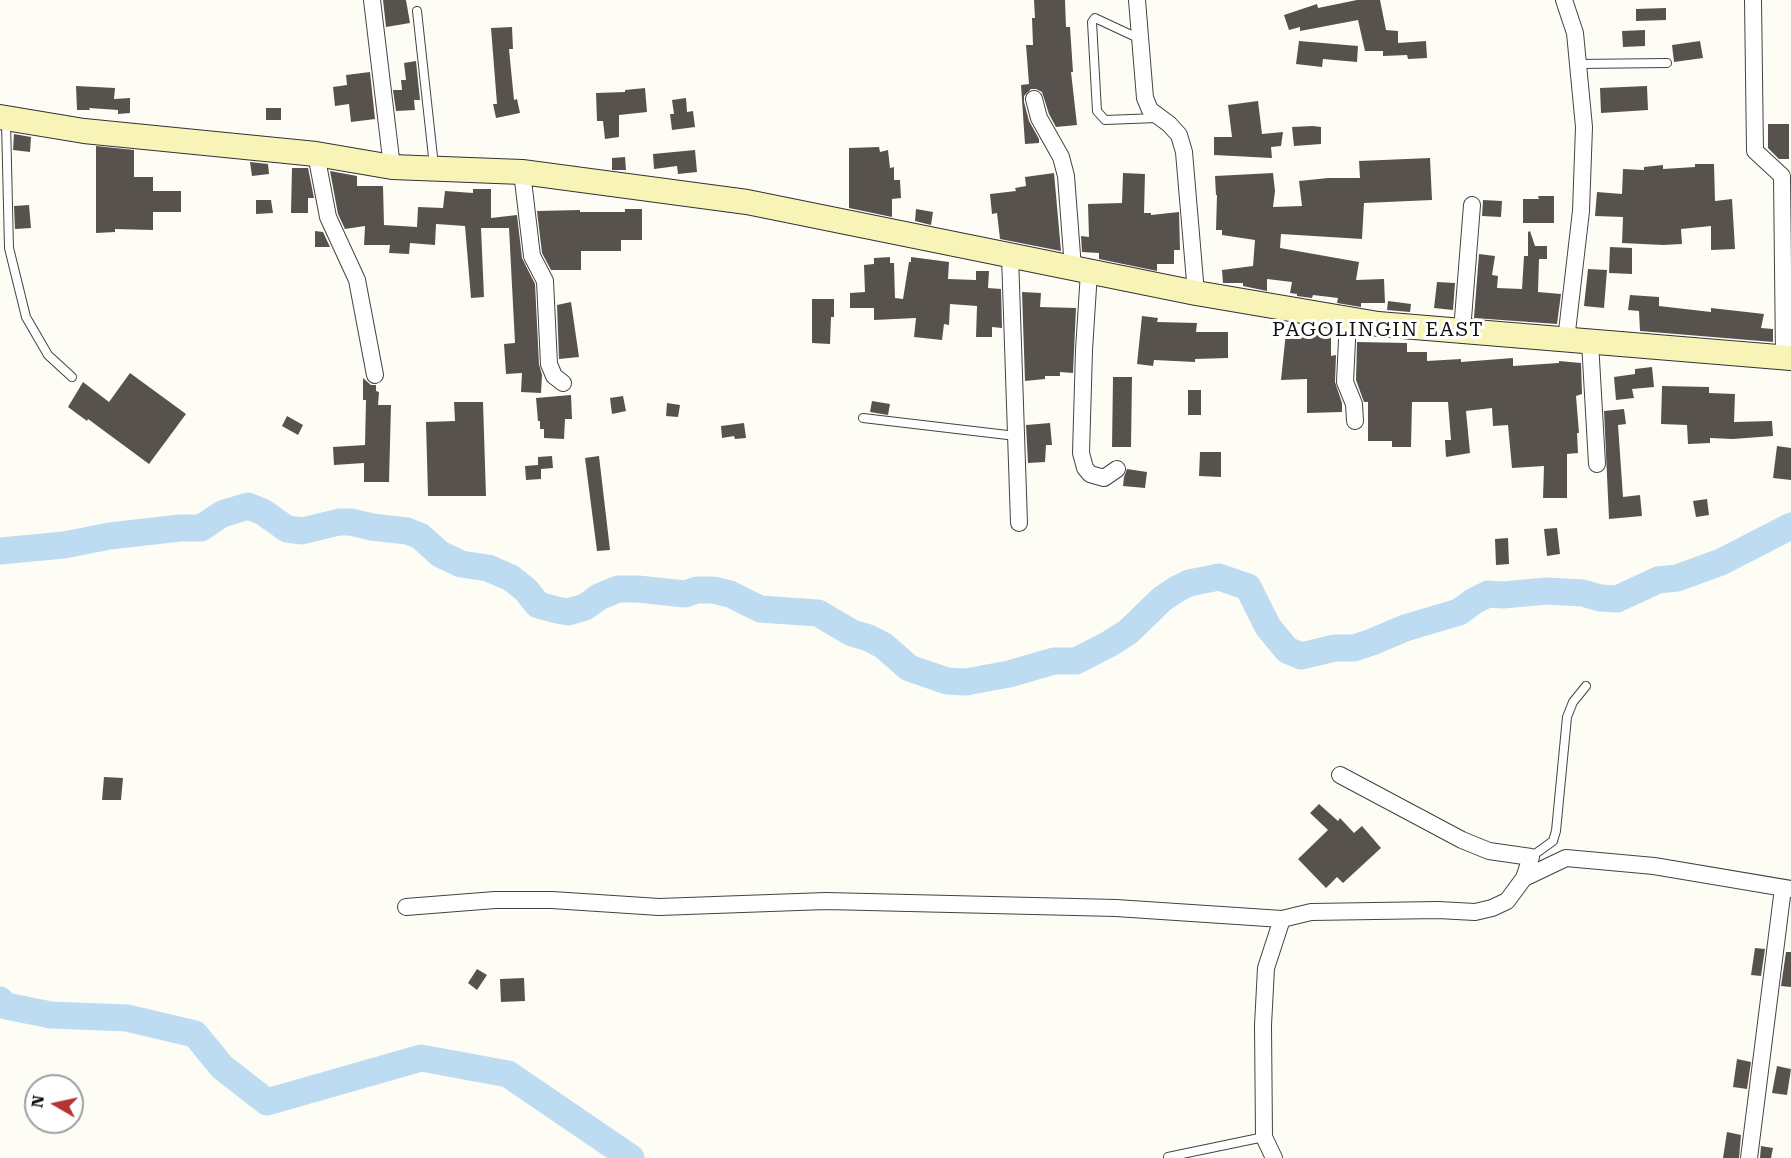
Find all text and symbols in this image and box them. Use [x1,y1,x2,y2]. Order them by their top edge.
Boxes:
district label: PAGOLINGIN EAST [1272,318,1484,342]
north arrow [24,1074,84,1134]
text: N [27,1094,48,1109]

